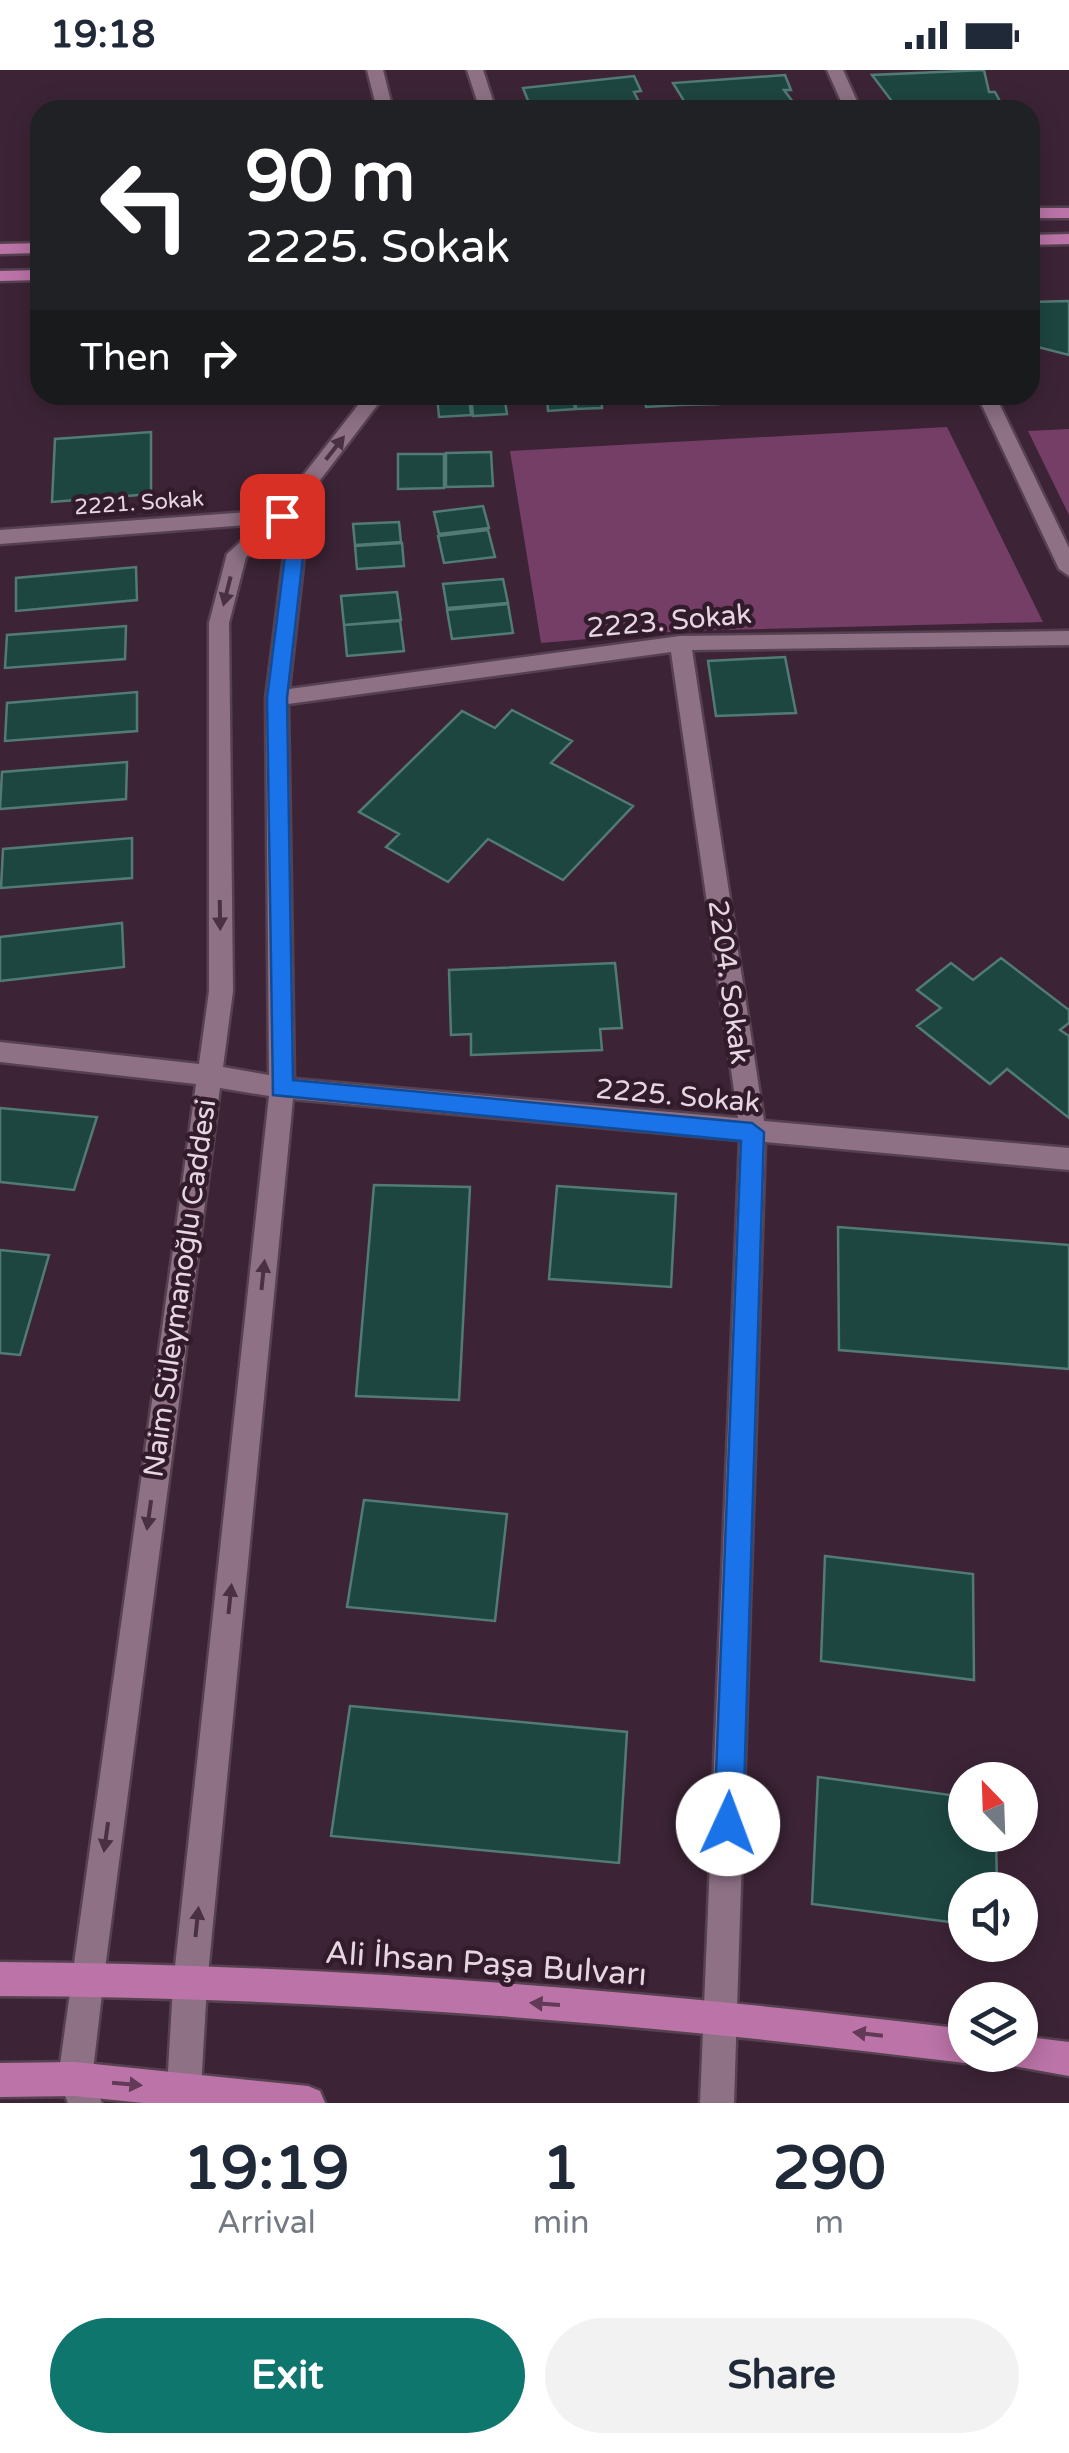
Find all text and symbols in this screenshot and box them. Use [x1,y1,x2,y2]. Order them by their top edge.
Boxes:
text: 19:18 [50,12,155,58]
text: 90 m [245,136,415,220]
icon: left [80,140,210,270]
text: 2225. Sokak [245,221,510,275]
icon: right [191,330,246,385]
text: Then [80,335,171,381]
one-way arrow [324,435,345,461]
pin [240,474,325,559]
street label: 2221. Sokak [73,486,205,520]
icon: arrive [255,489,310,544]
one-way arrow [219,576,235,607]
street label: 2223. Sokak [585,597,753,645]
street label: 2204. Sokak [701,898,757,1066]
one-way arrow [212,899,228,931]
street label: 2225. Sokak [594,1072,762,1120]
street label: Naim Süleymanoğlu Caddesi [137,1097,223,1479]
one-way arrow [255,1259,271,1291]
one-way arrow [140,1499,156,1531]
one-way arrow [222,1582,238,1614]
north arrow [948,1762,1038,1852]
map controls [948,1762,1038,2072]
position arrow [676,1772,780,1876]
one-way arrow [98,1822,114,1853]
button: sound [948,1872,1038,1962]
one-way arrow [189,1906,205,1937]
street label: Ali İhsan Paşa Bulvarı [324,1934,648,1994]
button: layers [948,1982,1038,2072]
one-way arrow [528,1996,560,2012]
one-way arrow [852,2026,884,2042]
one-way arrow [112,2076,143,2092]
text: 19:19 [183,2133,350,2205]
text: 1 [542,2133,580,2205]
text: 290 [773,2133,886,2205]
text: Arrival [217,2204,316,2242]
text: min [533,2204,590,2242]
text: m [815,2204,844,2242]
button: Exit [50,2318,525,2433]
button: Share [545,2318,1019,2433]

